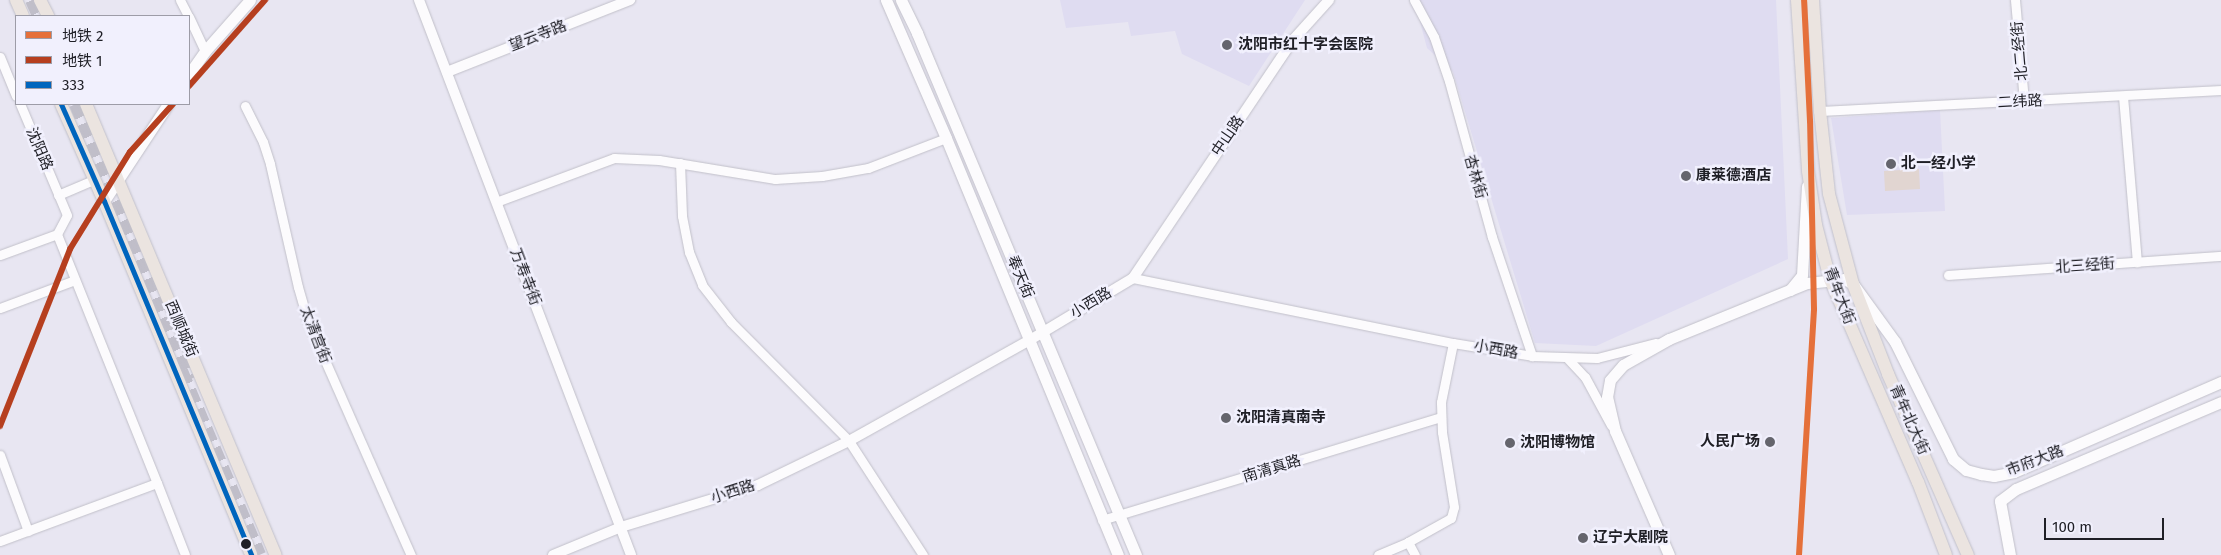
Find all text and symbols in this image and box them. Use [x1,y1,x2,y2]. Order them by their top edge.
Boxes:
legend [15,15,190,105]
street label: 望云寺路 [507,17,569,55]
street label: 北二经街 [2008,20,2032,82]
text: 地铁 2 [62,27,103,45]
place label: 沈阳市红十字会医院 [1238,36,1373,54]
marker: 沈阳市红十字会医院 [1220,38,1234,52]
text: 地铁 1 [62,52,102,70]
text: 333 [62,76,84,94]
street label: 二纬路 [1997,92,2043,112]
street label: 中山路 [1208,112,1248,160]
street label: 沈阳路 [22,125,56,173]
street label: 杏林街 [1460,153,1490,201]
place label: 北一经小学 [1901,155,1976,173]
marker: 北一经小学 [1885,158,1897,170]
place label: 康莱德酒店 [1696,167,1771,185]
marker: 康莱德酒店 [1680,170,1692,182]
street label: 万寿寺街 [506,246,544,308]
street label: 奉天街 [1003,253,1037,301]
street label: 北三经街 [2054,255,2116,277]
street label: 青年大街 [1820,265,1858,327]
street label: 小西路 [1067,284,1115,322]
street label: 西顺城街 [161,298,201,360]
street label: 太清宫街 [296,304,334,366]
street label: 小西路 [1472,337,1520,363]
street label: 青年北大街 [1886,382,1932,458]
place label: 沈阳清真南寺 [1236,409,1326,427]
marker: 沈阳清真南寺 [1220,412,1232,424]
place label: 人民广场 [1700,433,1760,451]
place label: 沈阳博物馆 [1520,434,1595,452]
marker: 人民广场 [1764,436,1776,448]
marker: 沈阳博物馆 [1504,437,1516,449]
street label: 市府大路 [2004,442,2066,480]
street label: 南清真路 [1241,452,1303,486]
street label: 小西路 [709,476,757,508]
scale bar [2046,508,2166,540]
text: 100 m [2052,518,2092,536]
place label: 辽宁大剧院 [1593,529,1668,547]
marker: 辽宁大剧院 [1577,532,1589,544]
unlabelled marker [241,539,251,549]

